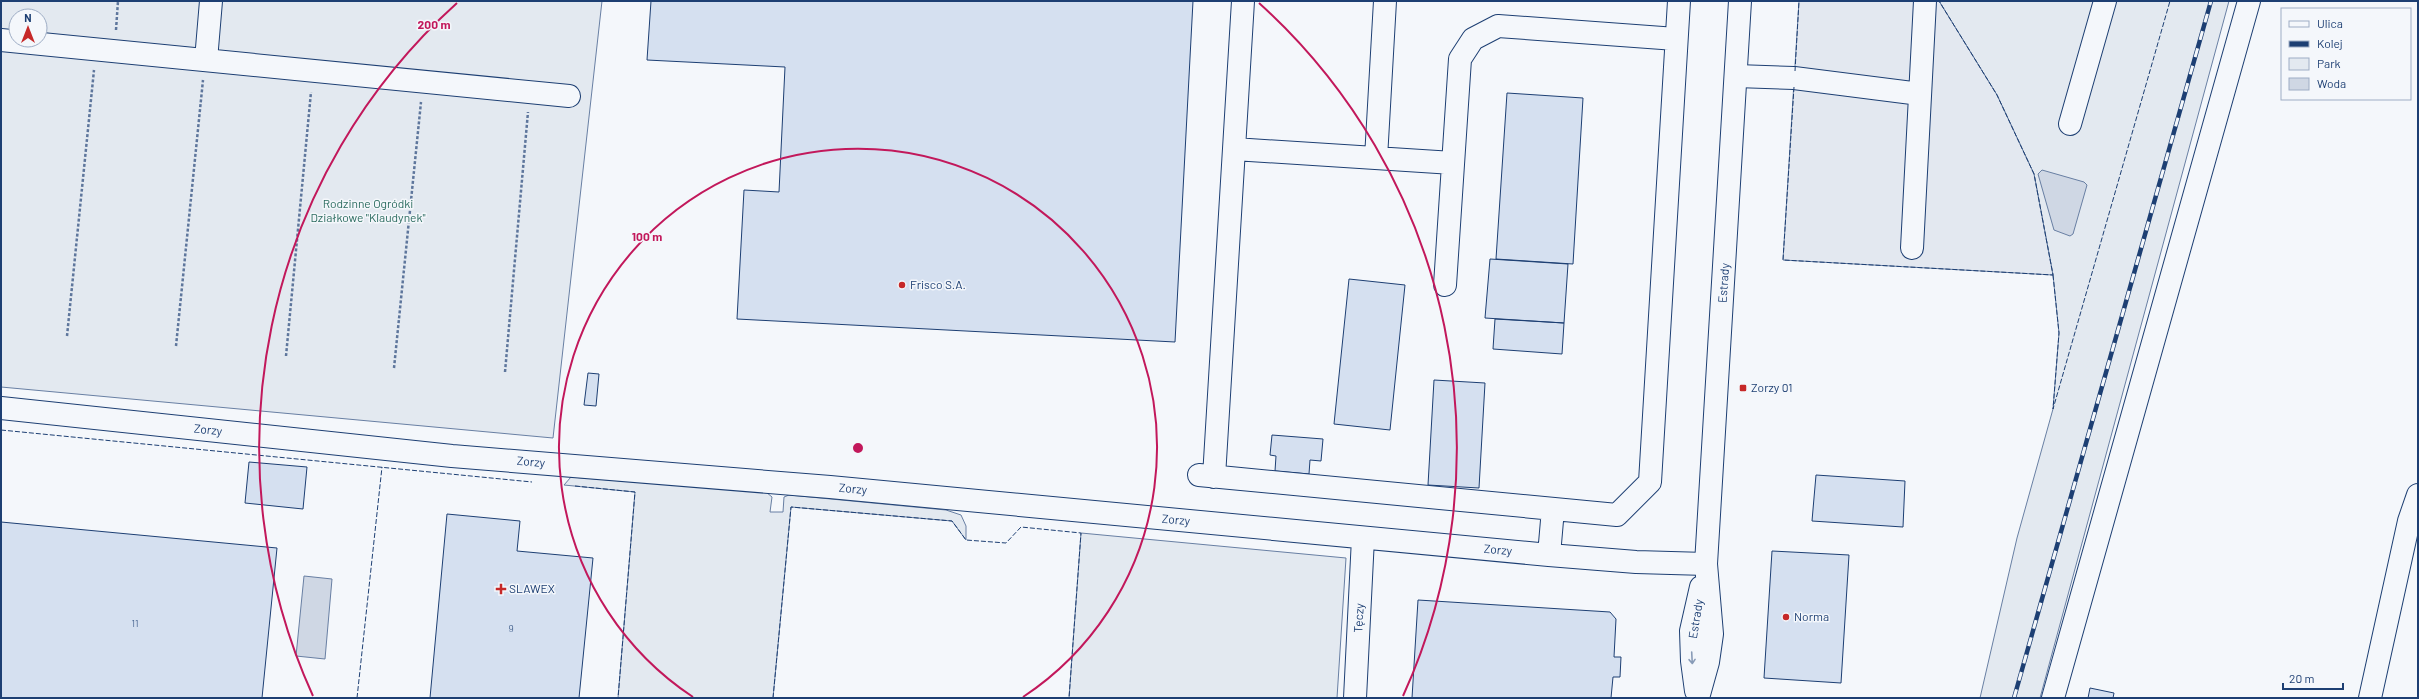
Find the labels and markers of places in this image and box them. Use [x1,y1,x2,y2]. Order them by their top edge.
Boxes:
place label: Frisco S.A. [910,277,966,291]
marker: Frisco S.A. [897,280,907,290]
place label: Zorzy 01 [1751,380,1792,394]
marker: Zorzy 01 [1738,383,1748,393]
centre of rings [851,441,865,455]
place label: SLAWEX [509,581,555,595]
marker: SLAWEX [496,584,506,594]
place label: Norma [1794,609,1829,623]
marker: Norma [1781,612,1791,622]

